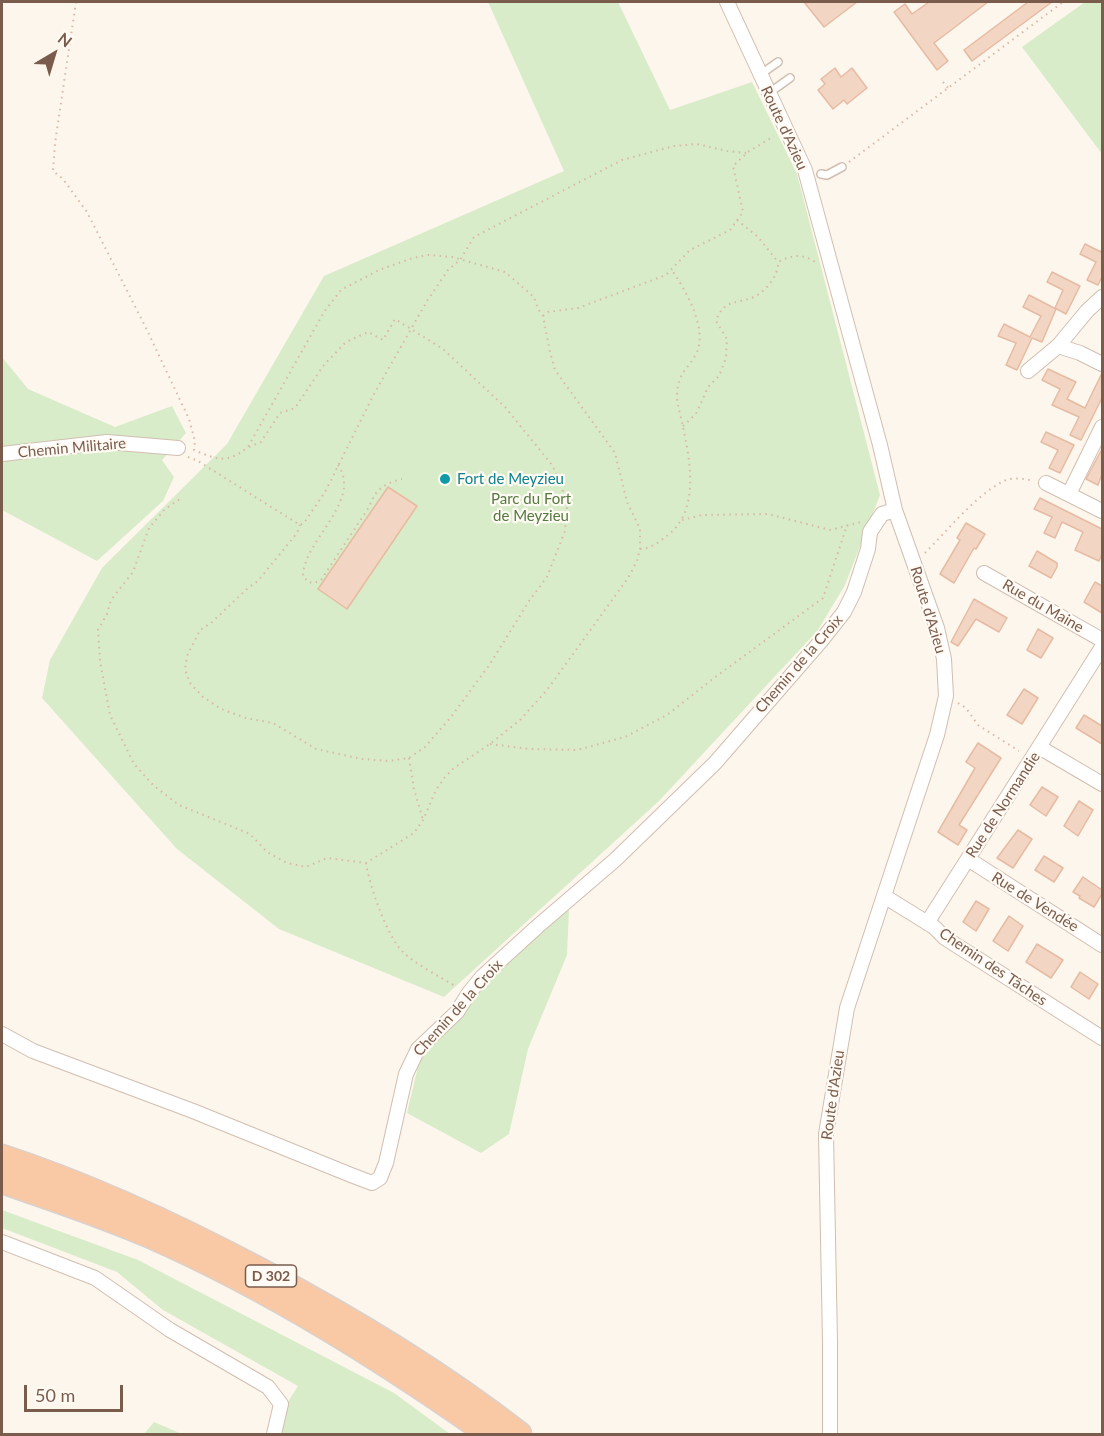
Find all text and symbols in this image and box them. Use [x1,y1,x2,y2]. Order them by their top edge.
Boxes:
north arrow [24,24,84,84]
text: N [55,28,76,51]
street label: Route d'Azieu [757,83,811,173]
street label: Chemin Militaire [17,434,127,462]
place label: Fort de Meyzieu [457,470,564,488]
marker: Fort de Meyzieu [438,472,452,486]
park label: Parc du Fort de Meyzieu [491,490,571,525]
street label: Route d'Azieu [906,564,950,656]
street label: Rue du Maine [999,575,1087,637]
street label: Chemin de la Croix [751,611,847,717]
street label: Rue de Normandie [962,749,1044,861]
street label: Rue de Vendée [988,868,1082,936]
street label: Chemin des Tâches [936,924,1050,1010]
street label: Chemin de la Croix [410,956,506,1060]
street label: Route d'Azieu [818,1049,848,1141]
road number: D 302 [246,1265,296,1287]
scale bar [27,1373,126,1411]
text: 50 m [35,1384,75,1406]

